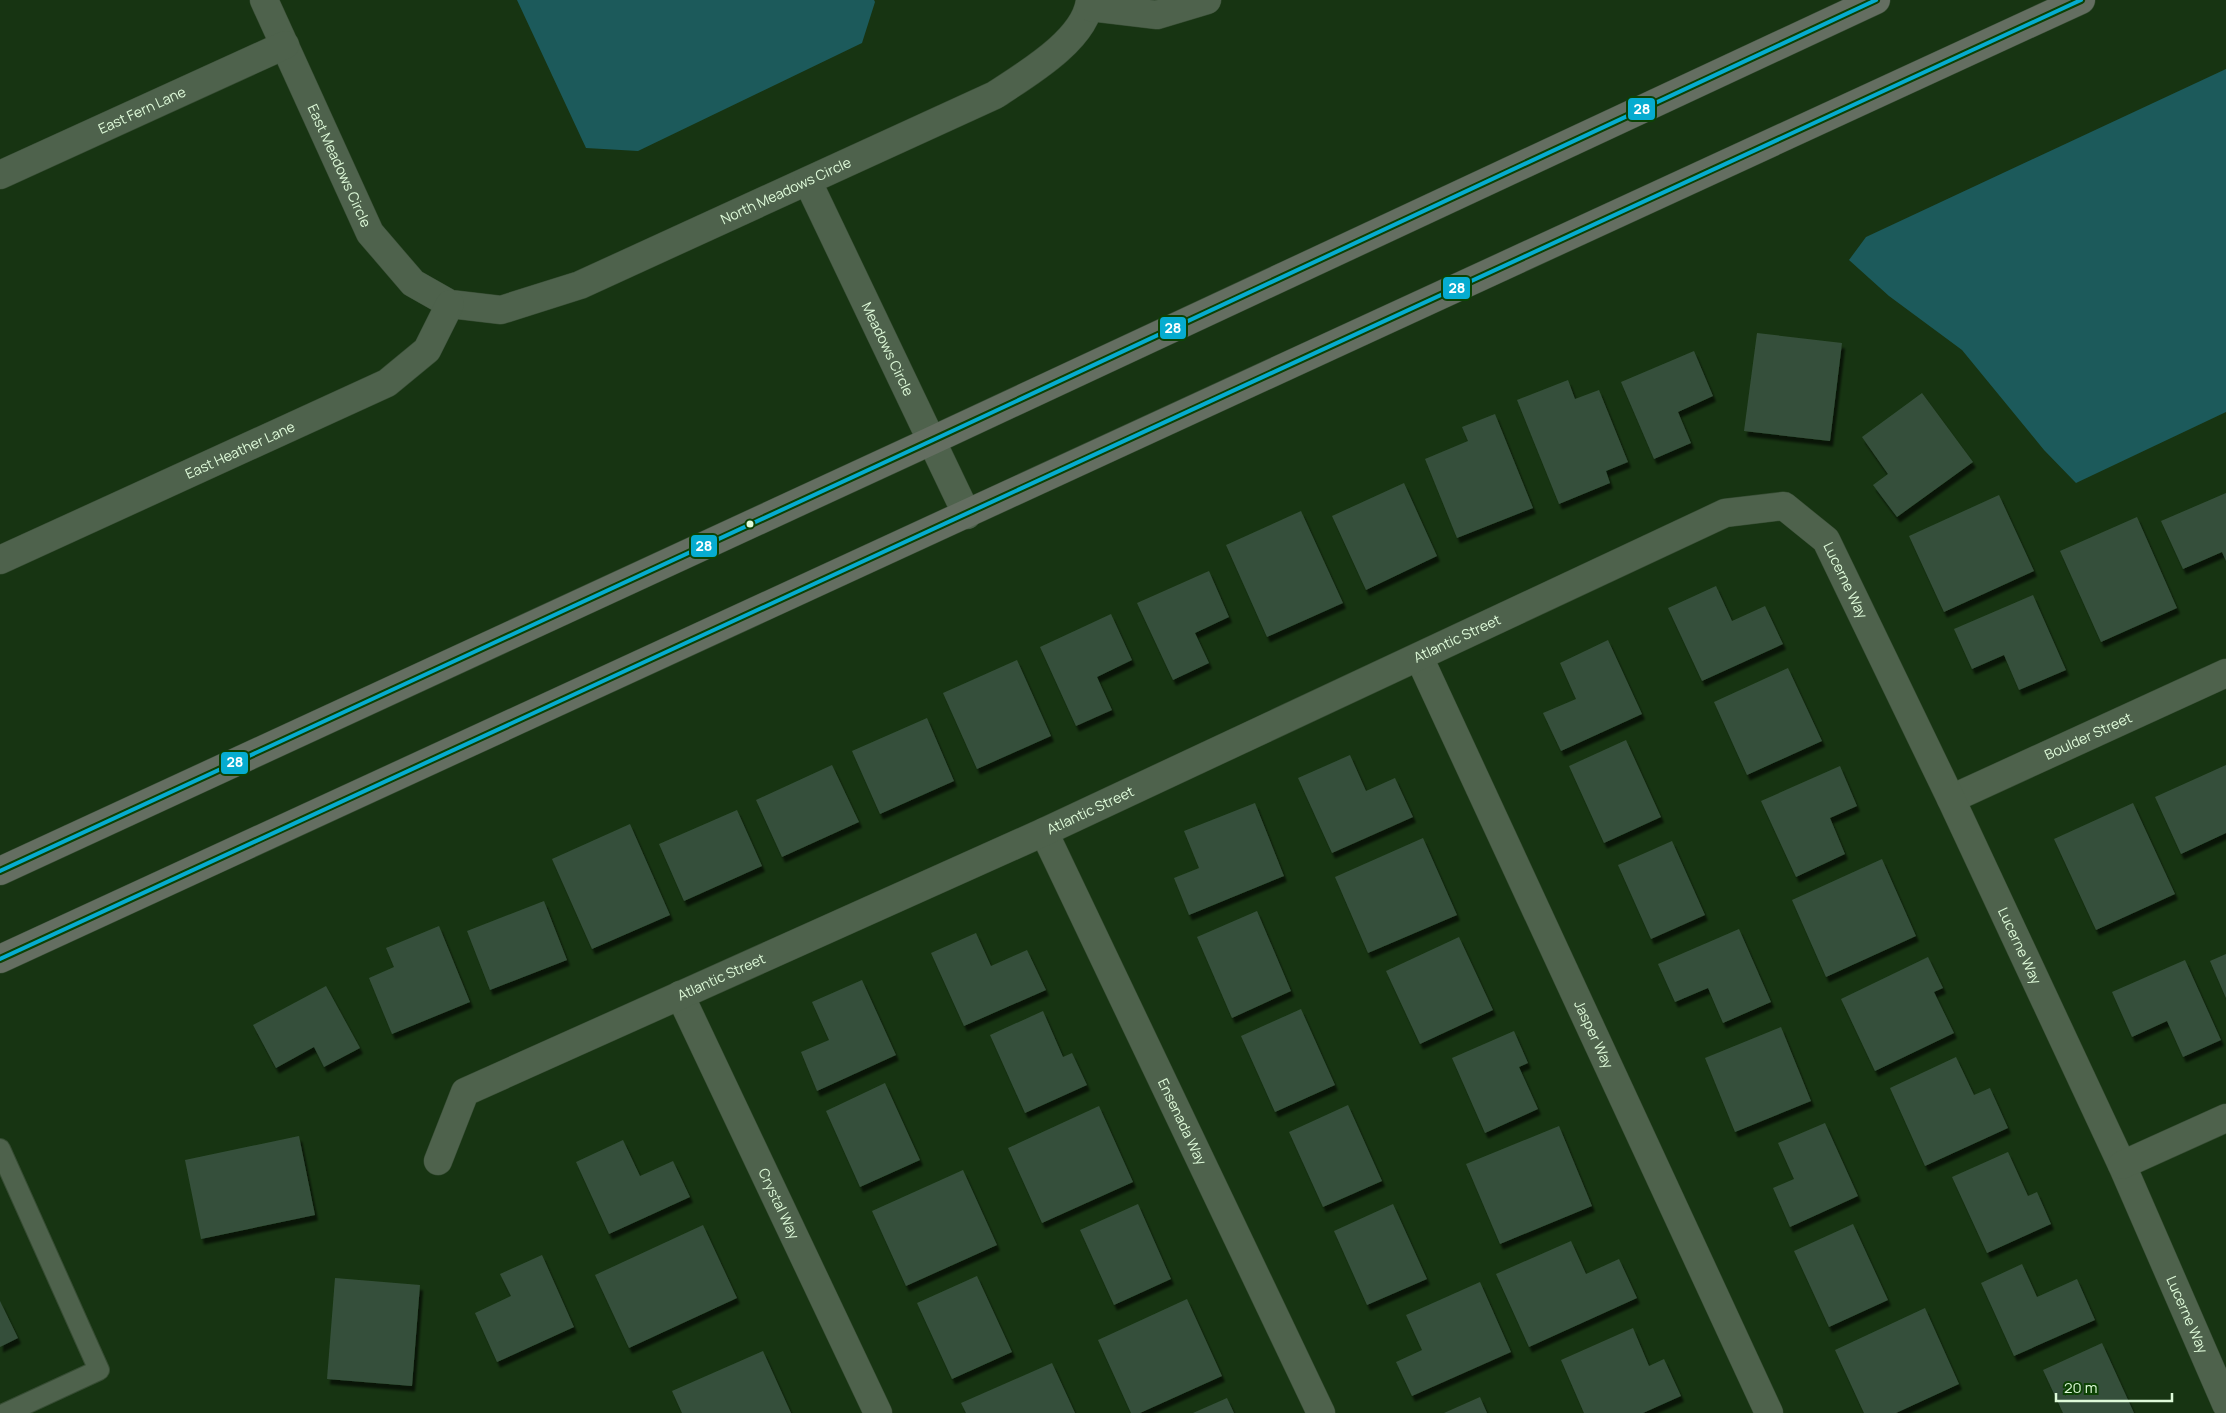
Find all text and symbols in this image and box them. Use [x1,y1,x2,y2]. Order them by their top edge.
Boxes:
street label: East Fern Lane [95,82,189,138]
line badge: 28 [1627,97,1656,121]
text: 28 [1634,99,1650,118]
street label: East Meadows Circle [304,101,376,230]
street label: North Meadows Circle [717,152,854,228]
line badge: 28 [1442,276,1471,300]
text: 28 [1449,278,1465,297]
street label: Meadows Circle [858,299,919,399]
line badge: 28 [1159,316,1187,340]
text: 28 [1165,318,1181,337]
street label: East Heather Lane [182,416,298,483]
unlabelled marker [745,519,755,529]
line badge: 28 [690,534,718,558]
text: 28 [696,536,712,555]
street label: Lucerne Way [1819,539,1873,622]
street label: Atlantic Street [1410,609,1504,667]
street label: Boulder Street [2041,707,2135,764]
line badge: 28 [220,751,249,775]
text: 28 [227,752,243,771]
street label: Atlantic Street [1043,781,1137,838]
street label: Lucerne Way [1994,904,2046,988]
street label: Atlantic Street [674,948,768,1004]
street label: Jasper Way [1570,997,1618,1072]
street label: Ensenada Way [1154,1075,1212,1169]
street label: Crystal Way [754,1165,805,1243]
street label: Lucerne Way [2162,1273,2213,1357]
scale bar [2056,1370,2172,1402]
text: 20 m [2064,1377,2097,1398]

